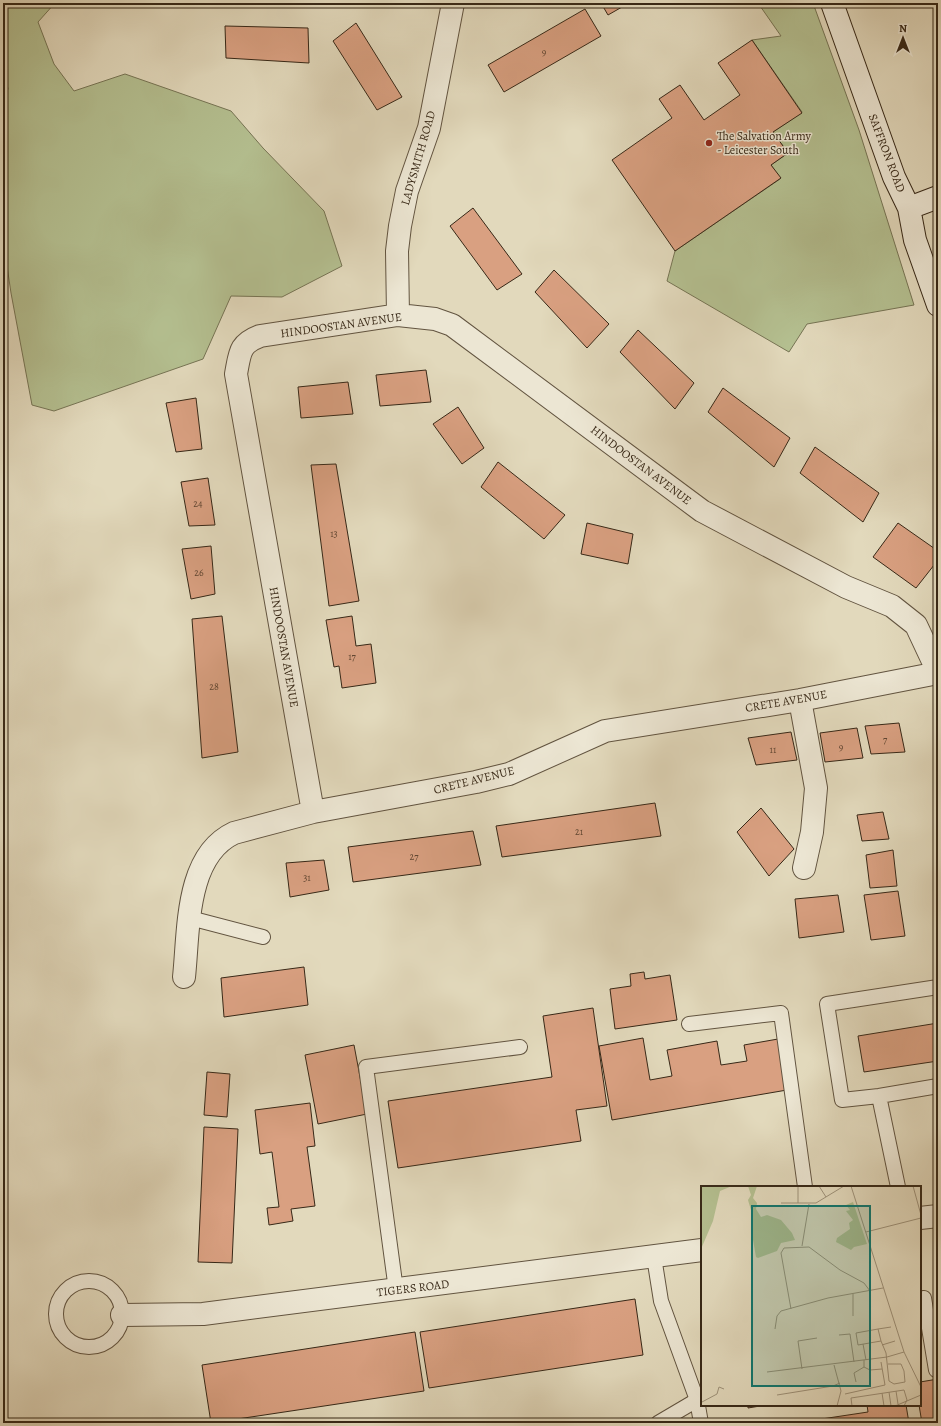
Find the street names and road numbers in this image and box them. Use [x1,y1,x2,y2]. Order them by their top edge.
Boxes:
street label: LADYSMITH ROAD [397,109,439,207]
street label: SAFFRON ROAD [865,111,909,195]
street label: HINDOOSTAN AVENUE [279,309,403,341]
street label: HINDOOSTAN AVENUE [587,422,695,508]
street label: HINDOOSTAN AVENUE [265,585,303,709]
street label: CRETE AVENUE [744,686,828,716]
street label: CRETE AVENUE [432,762,516,798]
street label: TIGERS ROAD [376,1276,450,1300]

